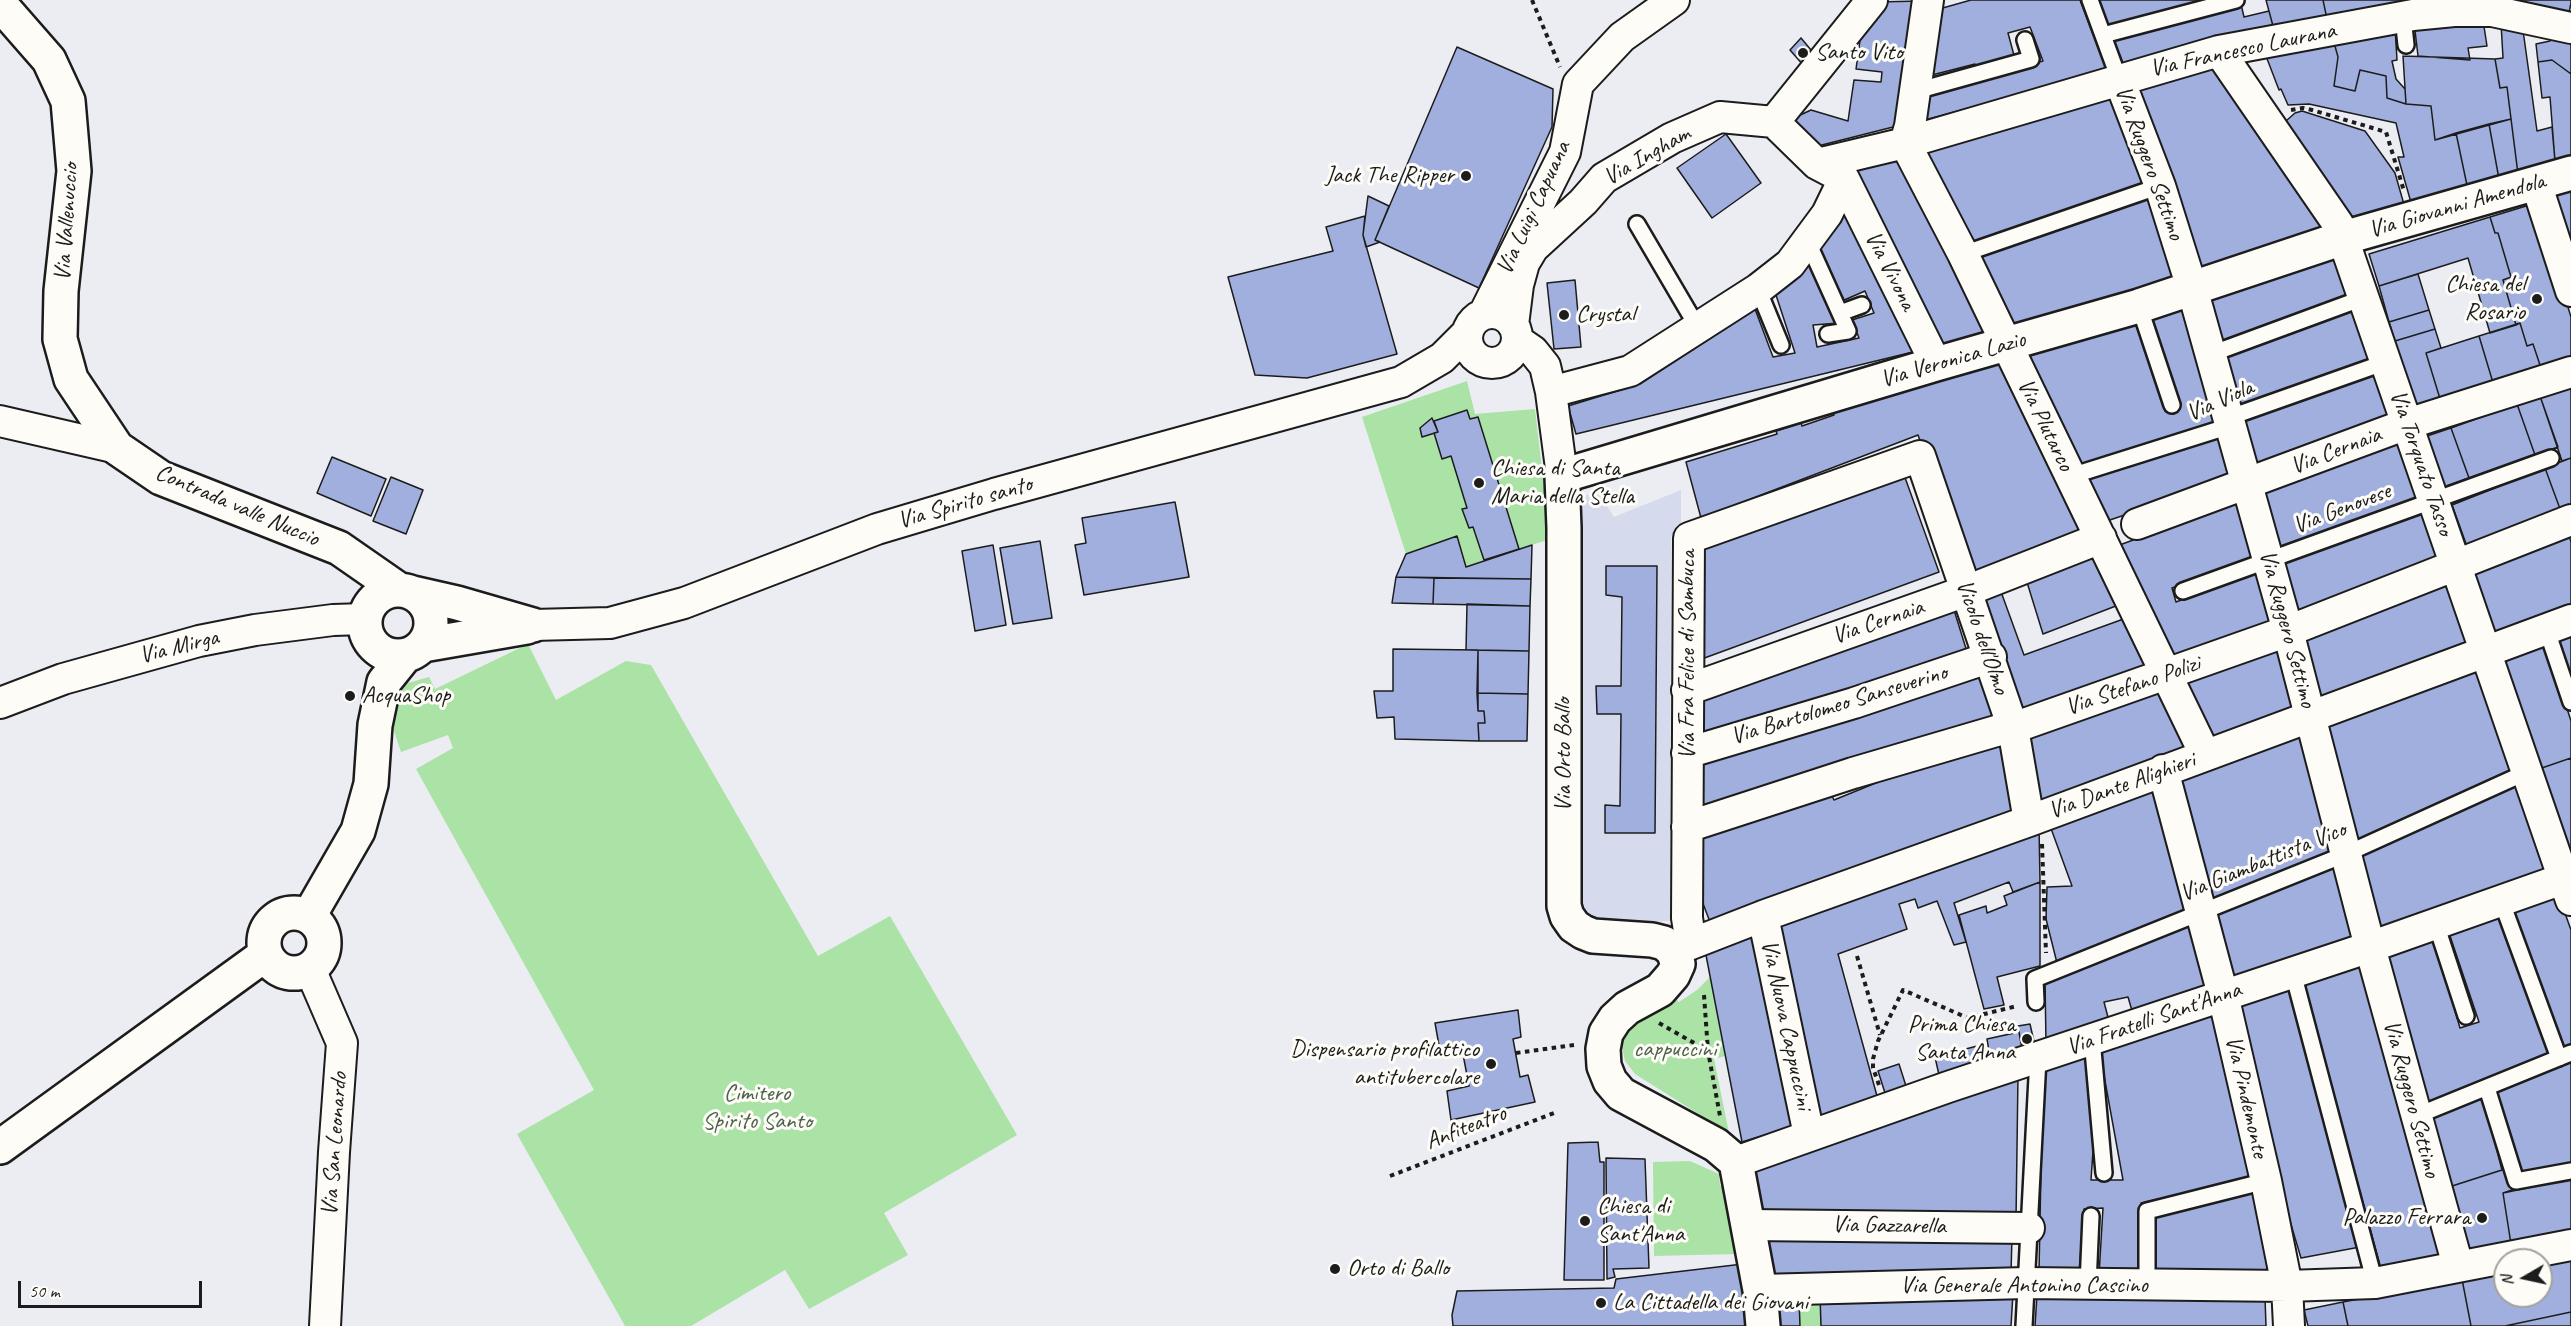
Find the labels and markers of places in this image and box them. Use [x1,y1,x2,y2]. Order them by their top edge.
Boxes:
place label: Santo Vito [1815,39,1903,67]
marker: Santo Vito [1796,46,1810,60]
place label: Jack The Ripper [1325,162,1454,190]
marker: Jack The Ripper [1459,169,1473,183]
place label: Chiesa del Rosario [2445,271,2525,327]
marker: Chiesa del Rosario [2530,292,2544,306]
place label: Crystal [1576,301,1635,329]
marker: Crystal [1557,308,1571,322]
place label: Chiesa di Santa Maria della Stella [1491,455,1634,511]
marker: Chiesa di Santa Maria della Stella [1472,476,1486,490]
place label: AcquaShop [362,682,450,710]
marker: AcquaShop [343,689,357,703]
place label: Prima Chiesa Santa Anna [1908,1011,2015,1067]
marker: Prima Chiesa Santa Anna [2020,1032,2034,1046]
place label: Dispensario profilattico antitubercolare [1290,1036,1479,1092]
marker: Dispensario profilattico antitubercolare [1484,1057,1498,1071]
place label: Chiesa di Sant'Anna [1597,1193,1684,1249]
place label: Palazzo Ferrara [2343,1204,2470,1232]
marker: Palazzo Ferrara [2475,1211,2489,1225]
marker: Chiesa di Sant'Anna [1578,1214,1592,1228]
place label: Orto di Ballo [1347,1255,1449,1283]
marker: Orto di Ballo [1328,1262,1342,1276]
place label: La Cittadella dei Giovani [1613,1289,1808,1317]
marker: La Cittadella dei Giovani [1594,1296,1608,1310]

